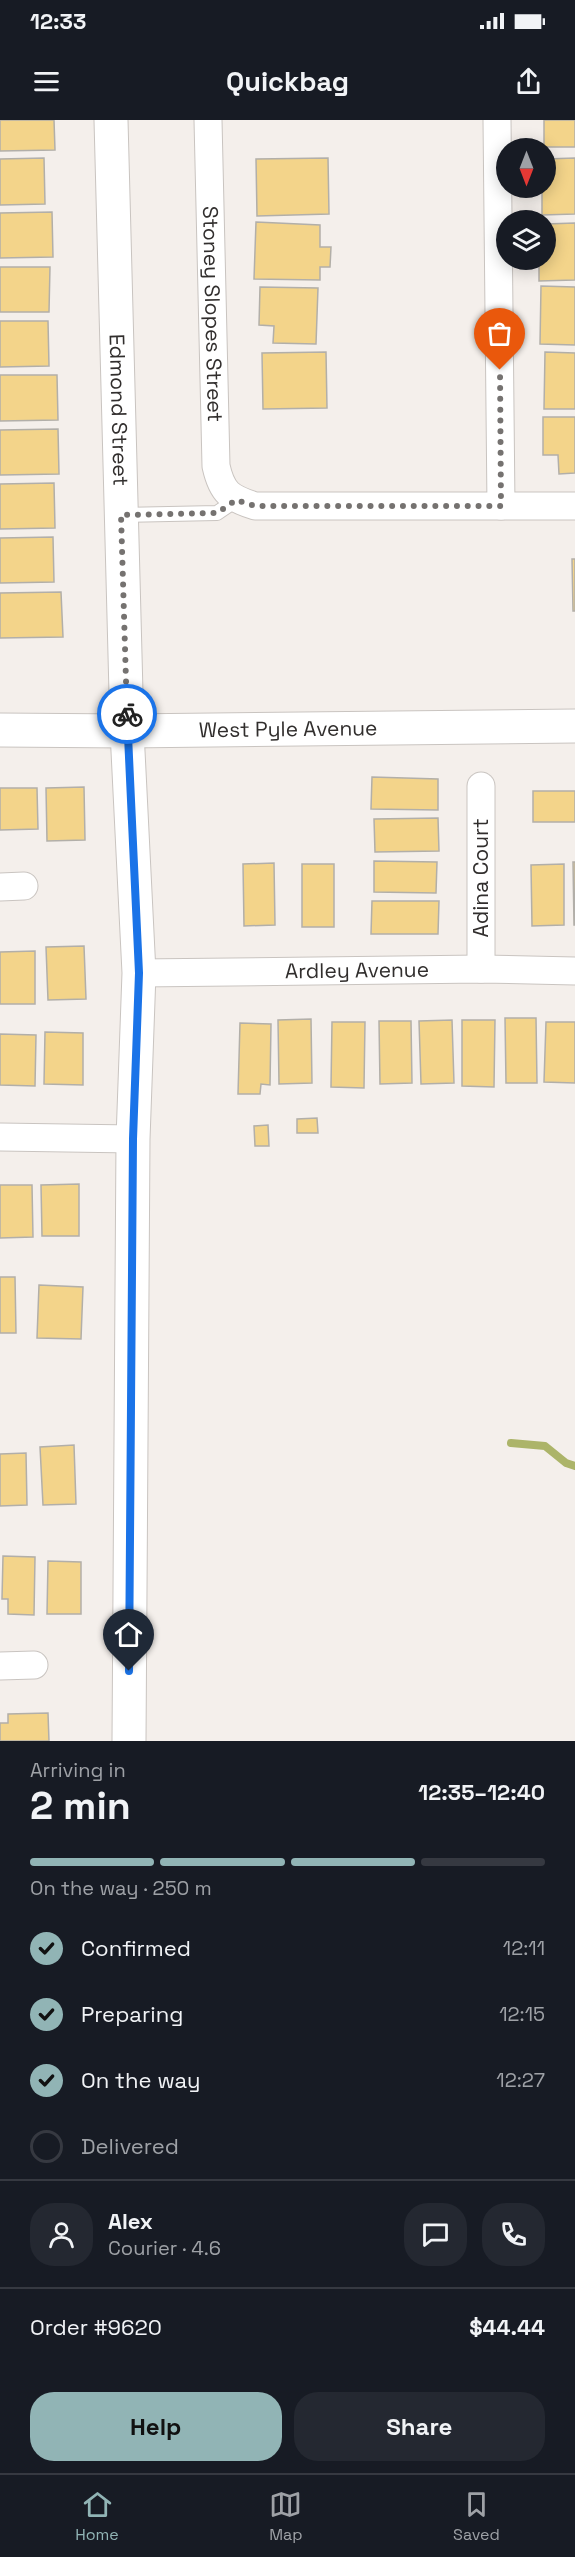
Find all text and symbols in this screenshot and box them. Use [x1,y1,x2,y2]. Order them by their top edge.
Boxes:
text: 12:33 [30,7,86,35]
text: Quickbag [226,64,349,99]
icon: menu [30,65,63,98]
icon: share [512,65,545,98]
north arrow [496,138,556,198]
map controls [496,138,556,270]
street label: Stoney Slopes Street [197,205,229,422]
button: layers [496,210,556,270]
pin [474,308,525,370]
icon: bag [483,317,516,350]
street label: Edmond Street [104,333,135,486]
courier [97,684,157,744]
icon: bike [111,698,144,731]
street label: West Pyle Avenue [198,714,378,743]
street label: Adina Court [467,818,494,938]
street label: Ardley Avenue [285,956,429,984]
pin [103,1609,154,1671]
icon: home [112,1618,145,1651]
text: Arriving in [30,1757,126,1783]
text: 12:35–12:40 [418,1778,545,1806]
text: 2 min [30,1781,131,1830]
text: On the way · 250 m [30,1875,212,1901]
icon: check [30,1932,63,1965]
text: Confirmed [81,1934,191,1962]
text: 12:11 [503,1935,545,1961]
icon: check [30,1998,63,2031]
text: Preparing [81,2000,183,2028]
text: 12:15 [499,2001,545,2027]
icon: check [30,2064,63,2097]
text: On the way [81,2066,200,2094]
text: 12:27 [496,2067,545,2093]
text: Delivered [81,2132,179,2160]
button: person [30,2203,93,2266]
button: chat [404,2203,467,2266]
button: phone [482,2203,545,2266]
text: Alex [108,2207,153,2235]
text: Courier · 4.6 [108,2235,221,2261]
text: Order #9620 [30,2313,162,2341]
text: $44.44 [469,2313,545,2341]
button: Help [30,2392,282,2461]
button: Share [294,2392,545,2461]
tab: Home [75,2488,119,2545]
tab: Map [269,2488,303,2545]
tab: Saved [453,2488,500,2545]

